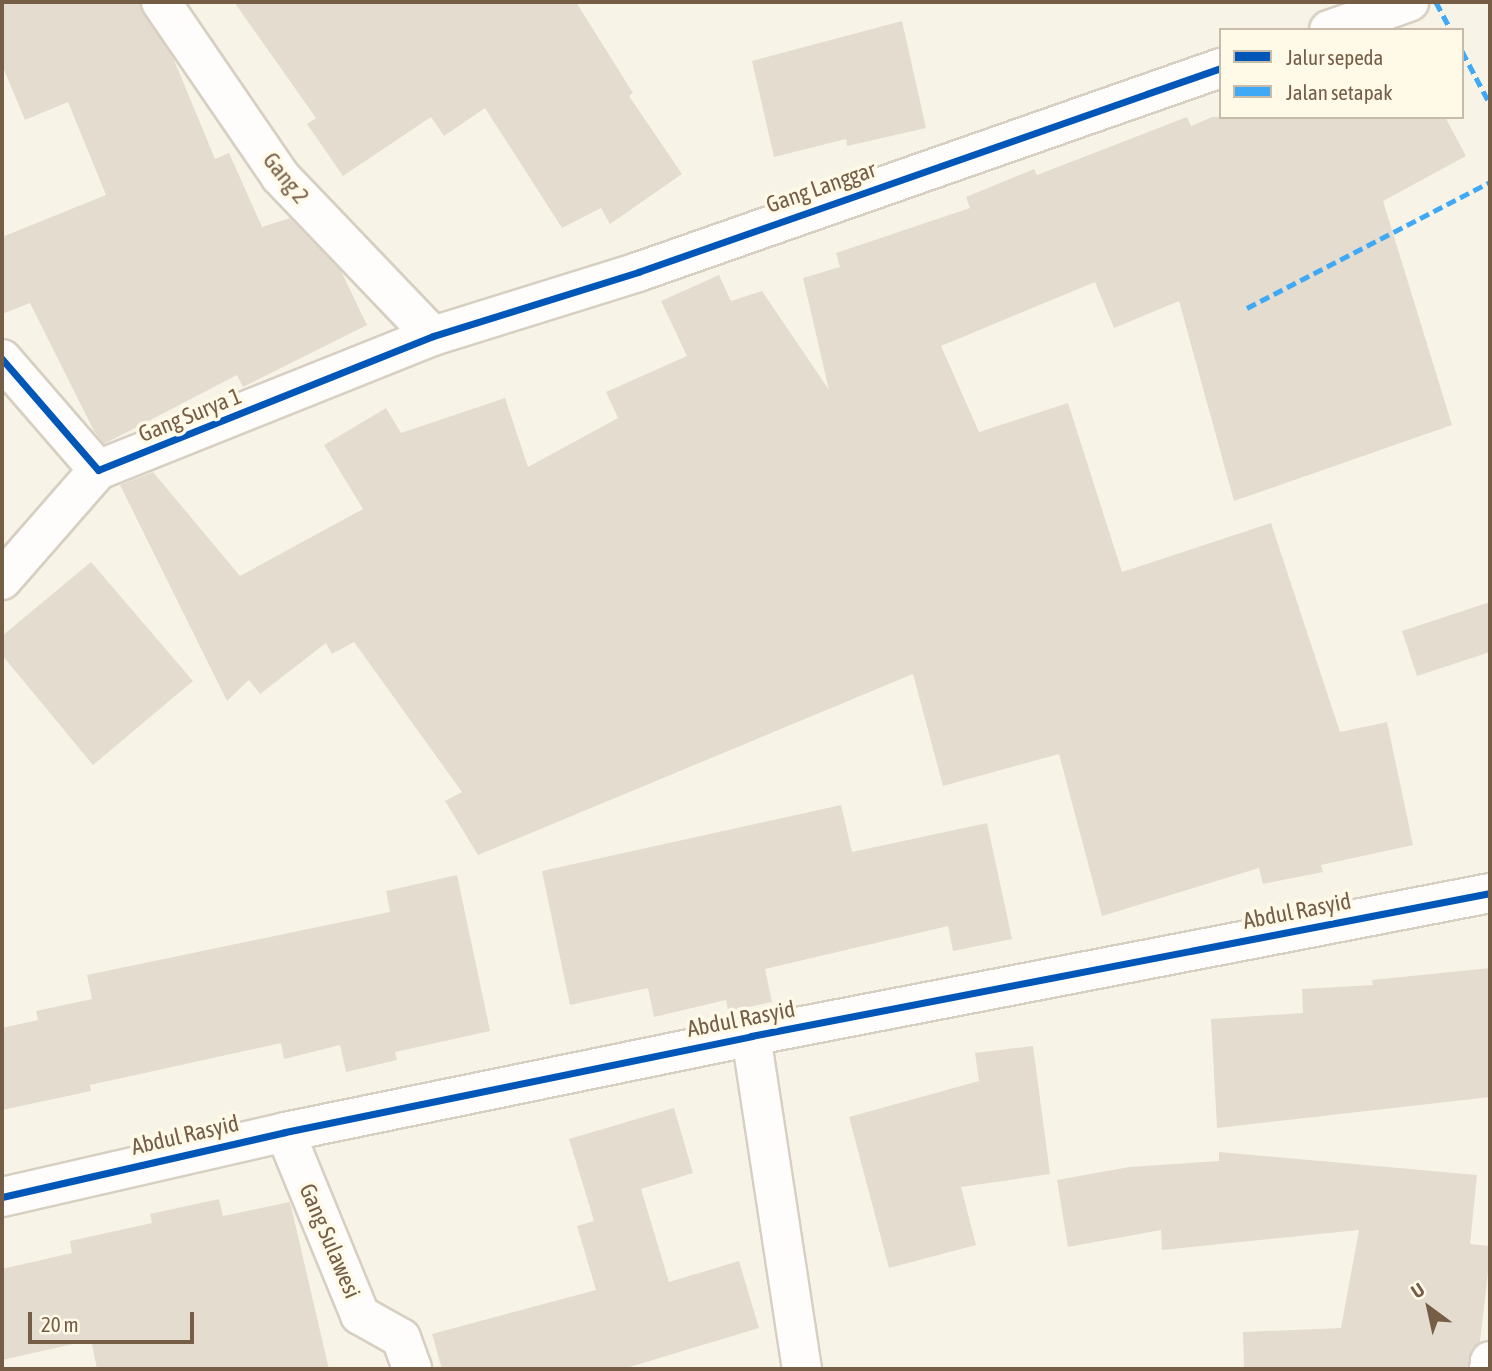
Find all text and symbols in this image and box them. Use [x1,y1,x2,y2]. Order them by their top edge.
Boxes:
legend [1219,28,1464,119]
text: Jalur sepeda [1286,45,1383,69]
text: Jalan setapak [1286,80,1393,104]
street label: Gang 2 [257,147,315,209]
street label: Gang Langgar [763,155,879,219]
street label: Gang Surya 1 [135,382,245,448]
street label: Abdul Rasyid [1241,887,1353,935]
street label: Abdul Rasyid [685,995,797,1043]
street label: Abdul Rasyid [129,1109,241,1161]
street label: Gang Sulawesi [293,1179,367,1303]
north arrow [1394,1273,1464,1343]
text: U [1407,1278,1428,1303]
scale bar [32,1298,198,1342]
text: 20 m [41,1312,79,1336]

